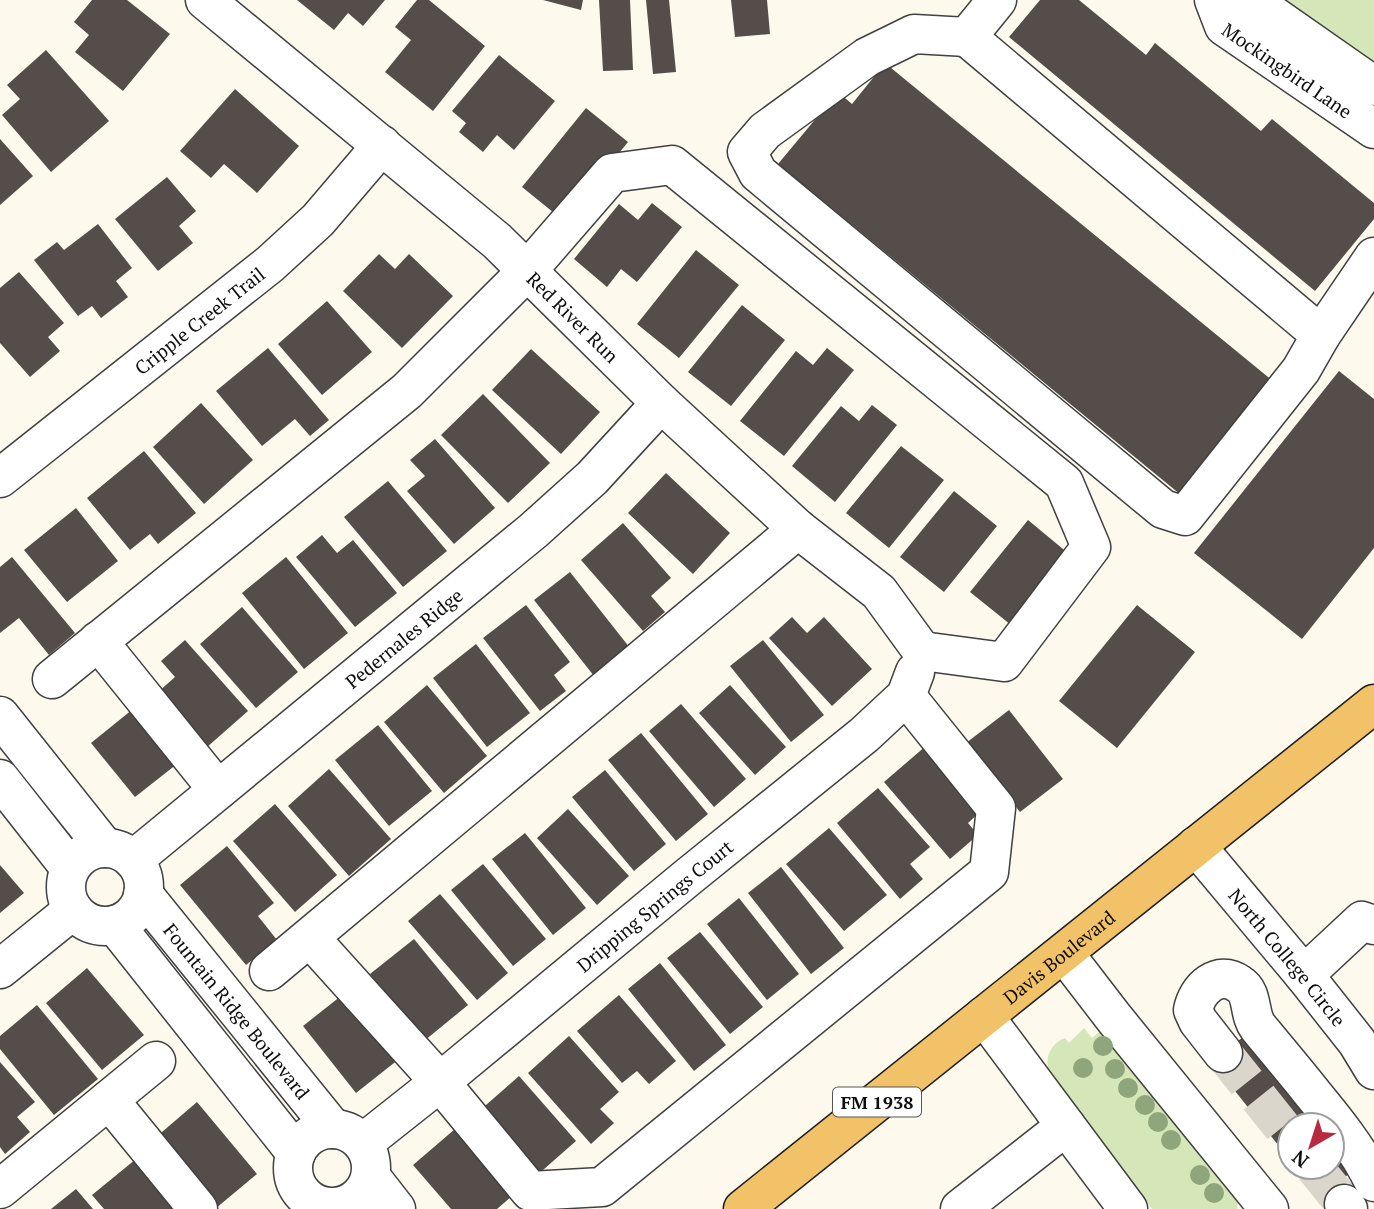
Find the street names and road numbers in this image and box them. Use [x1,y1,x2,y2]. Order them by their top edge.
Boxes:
street label: Mockingbird Lane [1218,16,1357,123]
street label: Cripple Creek Trail [129,261,269,380]
street label: Red River Run [522,266,625,367]
street label: Pedernales Ridge [339,582,467,693]
street label: Dripping Springs Court [571,834,738,977]
street label: North College Circle [1224,883,1352,1031]
street label: Davis Boulevard [997,904,1120,1009]
street label: Fountain Ridge Boulevard [159,918,316,1104]
road number: FM 1938 [833,1087,921,1116]

